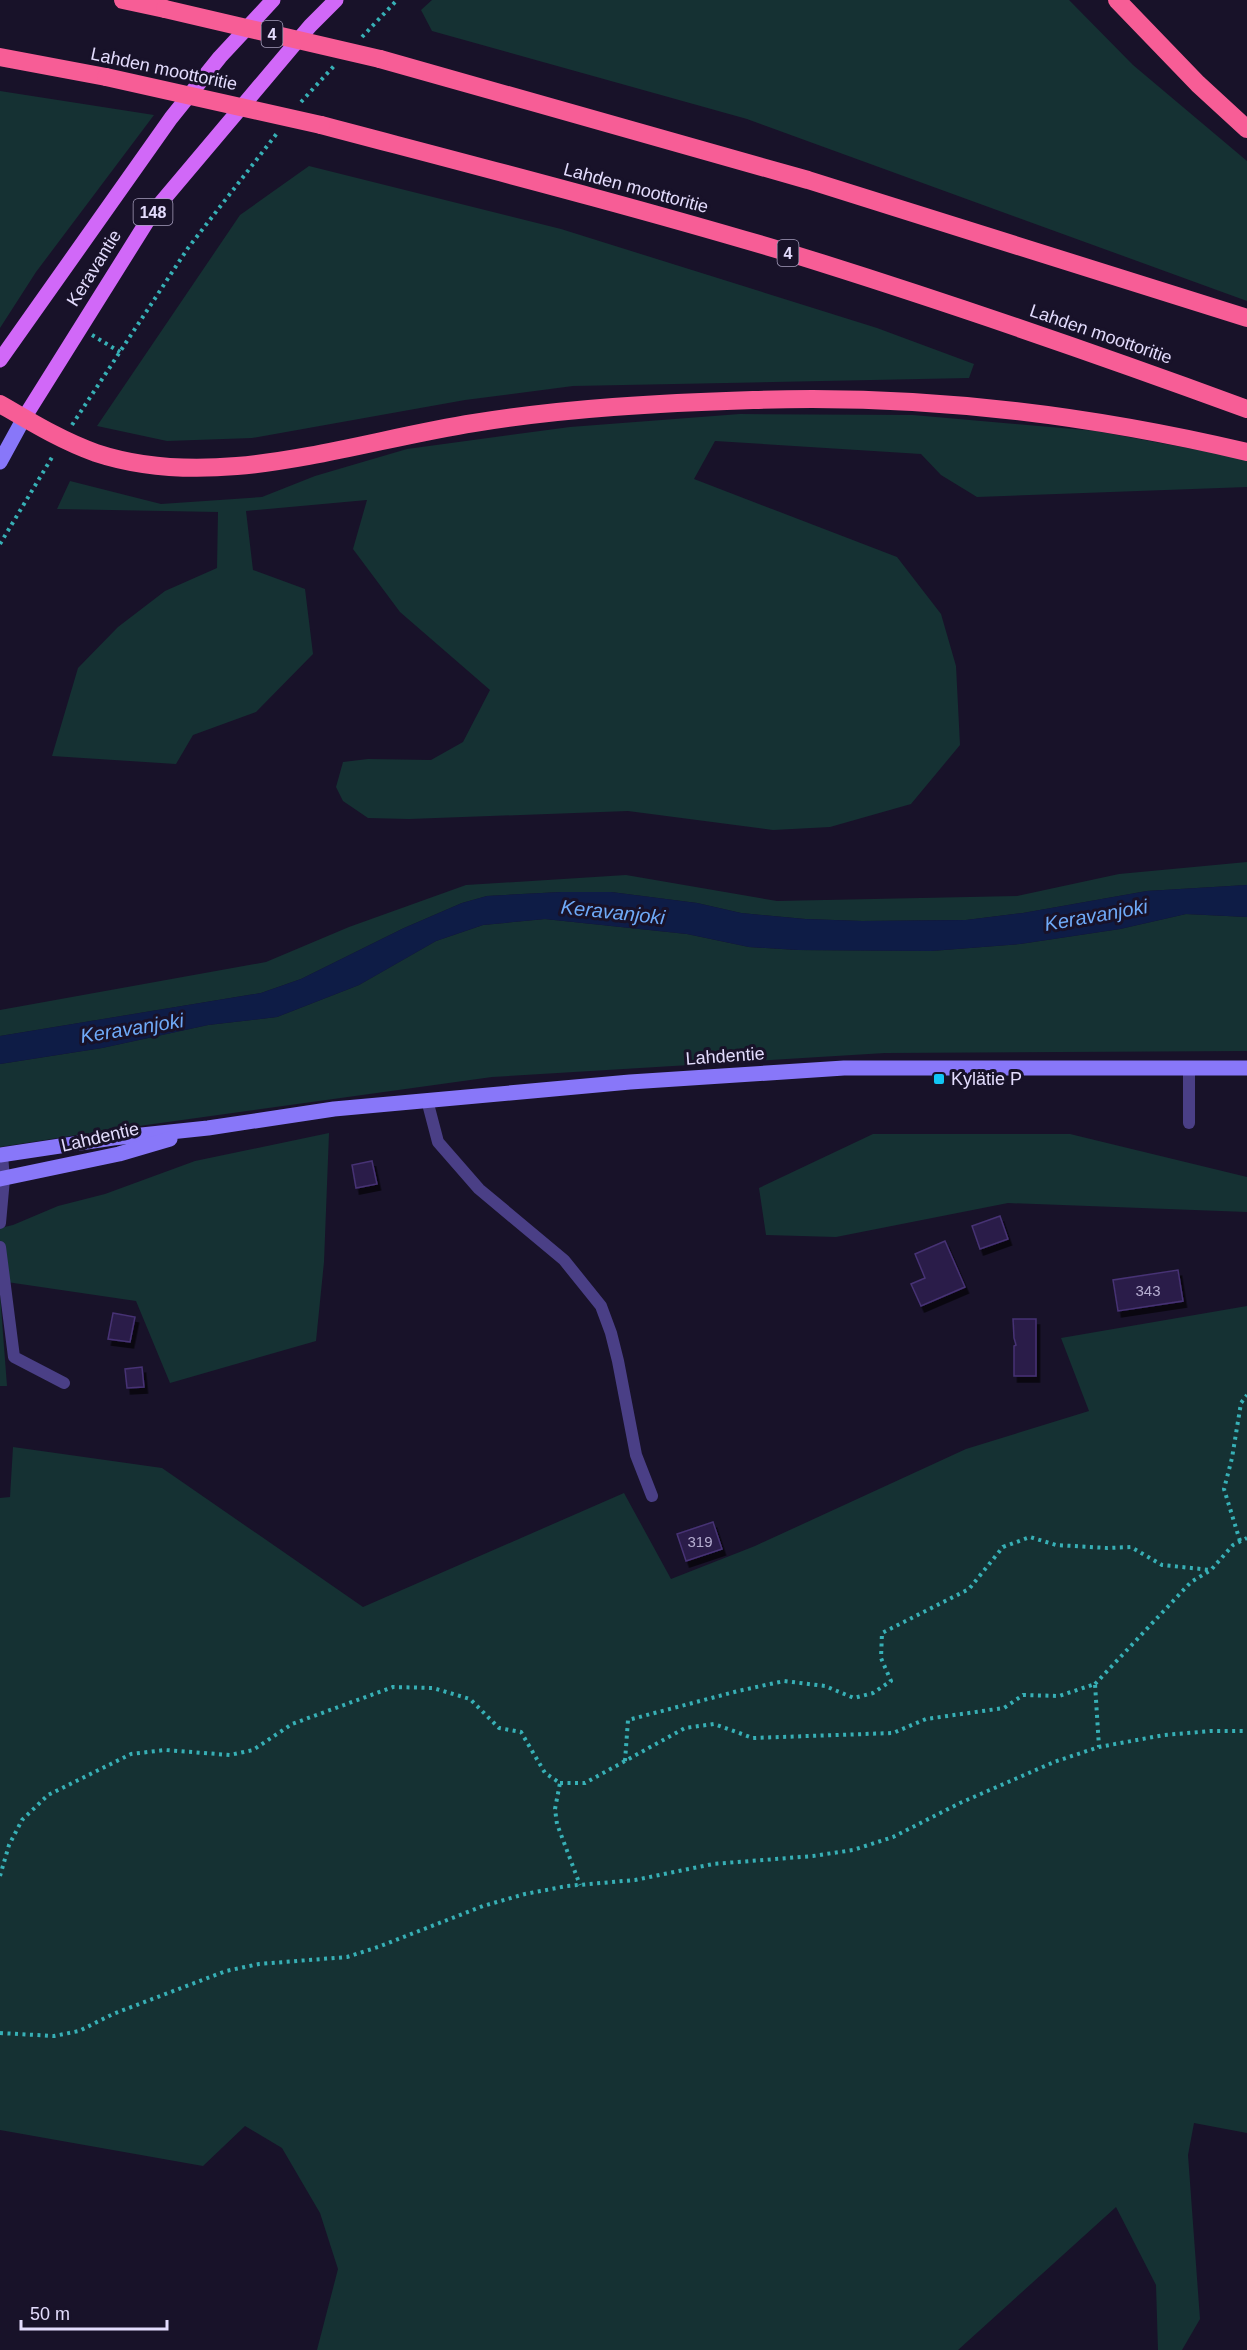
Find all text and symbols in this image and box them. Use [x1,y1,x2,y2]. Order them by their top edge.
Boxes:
road number: 4 [262,21,282,47]
street label: Lahden moottoritie [89,44,239,94]
street label: Lahden moottoritie [561,159,711,217]
road number: 148 [134,199,172,225]
street label: Keravantie [63,226,125,310]
road number: 4 [778,240,798,266]
street label: Lahden moottoritie [1027,300,1175,368]
water label: Keravanjoki [1043,895,1150,935]
water label: Keravanjoki [560,896,667,928]
water label: Keravanjoki [79,1009,186,1047]
street label: Lahdentie [685,1043,765,1069]
place label: Kylätie P [951,1069,1022,1089]
marker: Kylätie P [932,1072,946,1086]
street label: Lahdentie [59,1118,141,1156]
house number: 343 [1135,1282,1161,1299]
house number: 319 [687,1533,713,1550]
scale bar [21,2293,166,2331]
text: 50 m [30,2304,70,2324]

